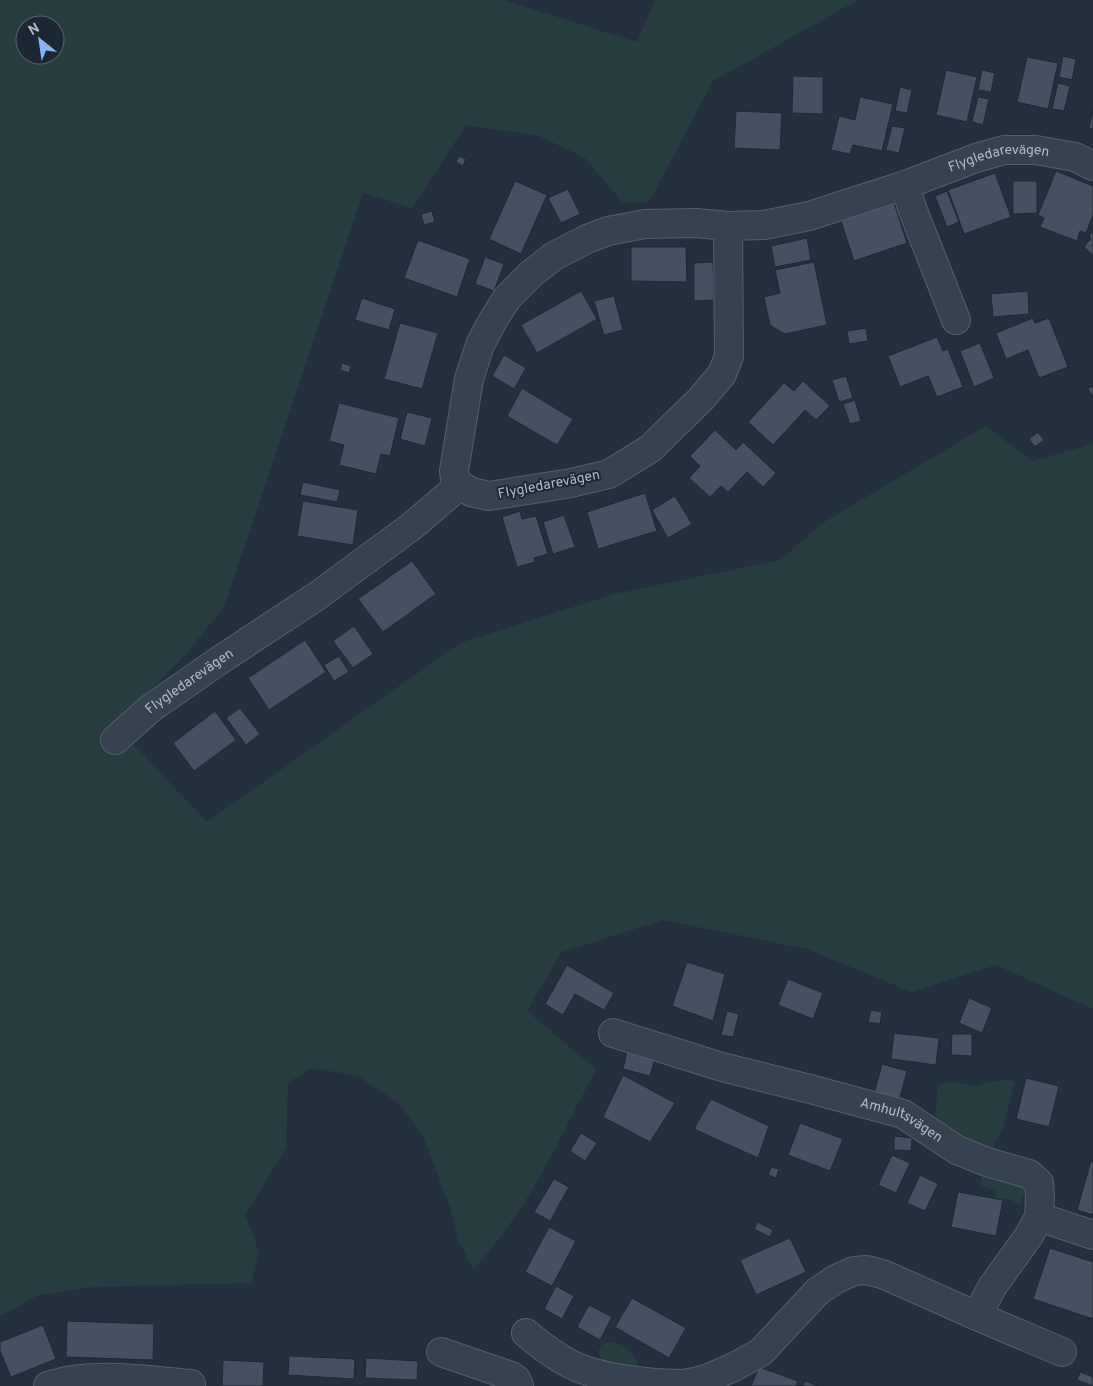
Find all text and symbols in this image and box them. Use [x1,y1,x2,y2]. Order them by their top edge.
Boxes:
north arrow [15,15,65,65]
text: N [26,20,43,40]
street label: Flygledarevägen [946,141,1051,176]
street label: Flygledarevägen [497,467,601,503]
street label: Flygledarevägen [142,645,237,718]
street label: Amhultsvägen [858,1094,946,1146]

